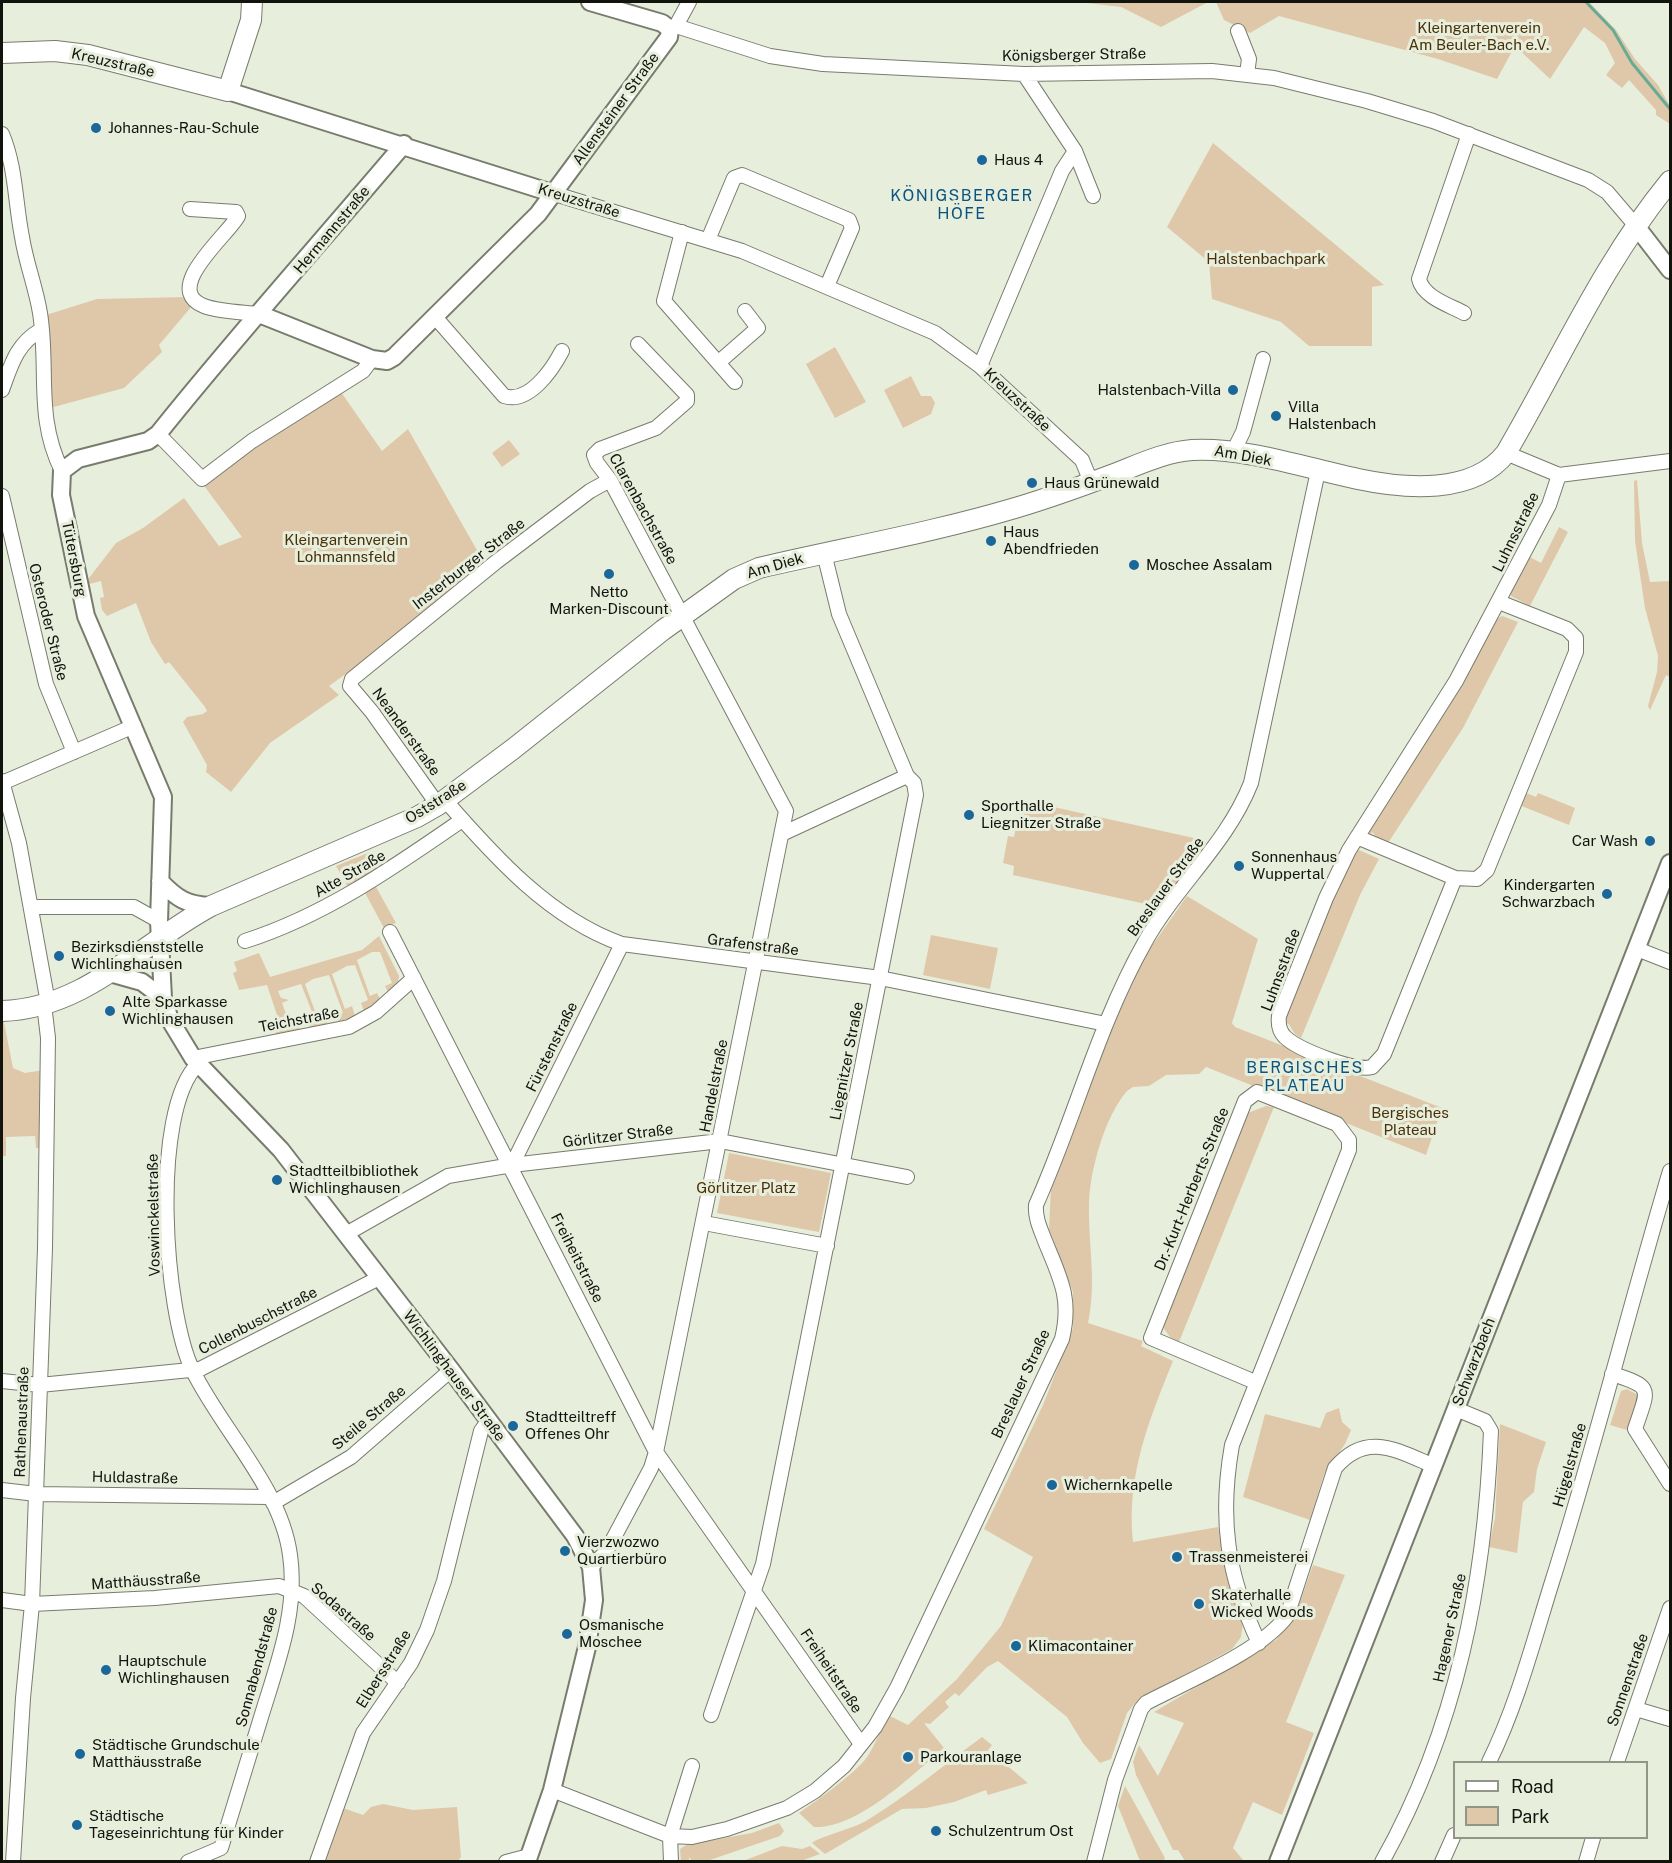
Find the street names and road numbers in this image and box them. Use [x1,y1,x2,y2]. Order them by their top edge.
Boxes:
street label: Kreuzstraße [70,45,156,81]
street label: Königsberger Straße [1002,45,1146,65]
street label: Allensteiner Straße [569,49,663,169]
street label: Kreuzstraße [536,180,622,222]
street label: Hermannstraße [290,183,374,277]
street label: Kreuzstraße [980,364,1054,436]
street label: Am Diek [1213,442,1273,470]
street label: Clarenbachstraße [605,450,681,568]
street label: Luhnsstraße [1489,489,1543,575]
street label: Insterburger Straße [409,515,529,613]
street label: Tütersburg [58,519,90,599]
street label: Am Diek [744,549,806,583]
street label: Osteroder Straße [25,561,71,683]
street label: Neanderstraße [368,685,444,779]
street label: Oststraße [402,776,470,828]
street label: Breslauer Straße [1124,834,1208,940]
street label: Alte Straße [311,846,389,902]
street label: Luhnsstraße [1258,926,1304,1014]
street label: Grafenstraße [706,930,800,960]
street label: Fürstenstraße [522,999,582,1095]
street label: Liegnitzer Straße [827,1000,867,1122]
street label: Teichstraße [257,1003,341,1037]
street label: Handelstraße [696,1038,732,1134]
street label: Dr.-Kurt-Herberts-Straße [1151,1105,1233,1273]
street label: Görlitzer Straße [562,1120,674,1152]
street label: Voswinckelstraße [144,1153,164,1277]
street label: Freiheitstraße [547,1210,607,1306]
street label: Collenbuschstraße [196,1283,320,1359]
street label: Wichlinghauser Straße [399,1307,509,1445]
street label: Schwarzbach [1449,1315,1499,1409]
street label: Breslauer Straße [988,1327,1054,1441]
street label: Rathenaustraße [11,1366,33,1478]
street label: Steile Straße [328,1382,410,1454]
street label: Hügelstraße [1549,1421,1591,1509]
street label: Huldastraße [92,1468,178,1488]
street label: Matthäusstraße [91,1568,201,1594]
street label: Hagener Straße [1430,1572,1470,1684]
street label: Sodastraße [307,1579,379,1645]
street label: Sonnabendstraße [232,1605,282,1729]
street label: Freiheitstraße [796,1625,866,1717]
street label: Elbersstraße [353,1627,415,1711]
street label: Sonnenstraße [1604,1631,1652,1729]

